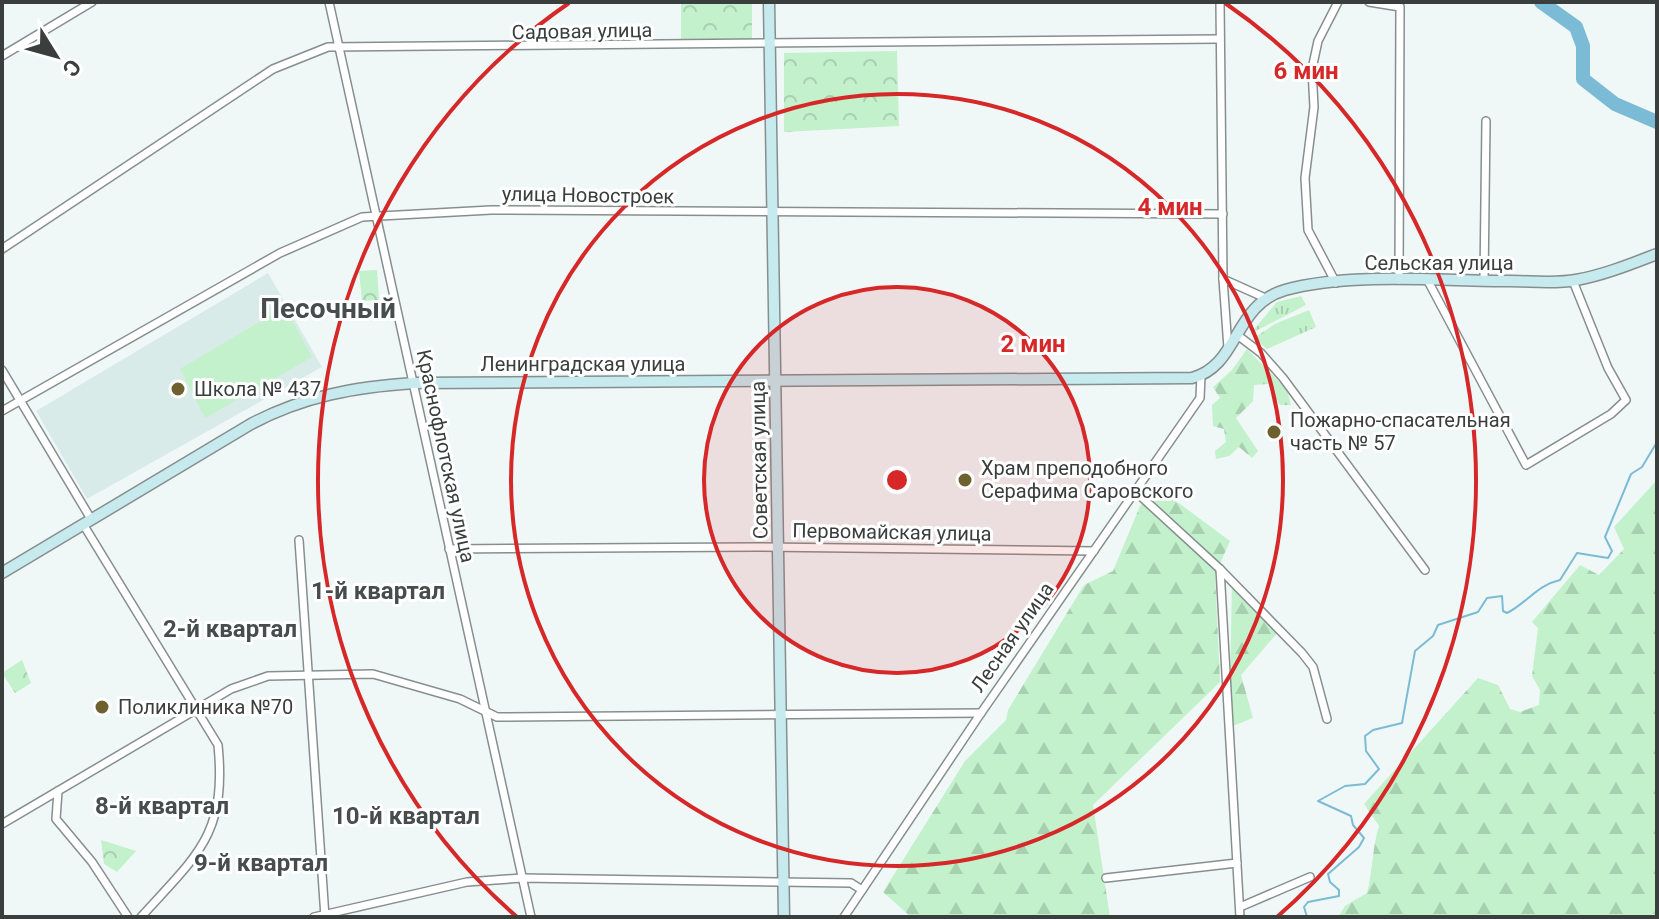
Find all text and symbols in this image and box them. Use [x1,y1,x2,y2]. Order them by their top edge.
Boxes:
north arrow [16,16,96,96]
street label: Садовая улица [512,18,652,44]
text: С [57,54,86,81]
text: 6 мин [1273,57,1339,85]
street label: улица Новостроек [502,181,675,209]
text: 4 мин [1137,193,1203,221]
street label: Сельская улица [1364,251,1514,275]
district label: Песочный [260,292,396,325]
text: 2 мин [1000,330,1066,358]
street label: Краснофлотская улица [412,347,480,565]
street label: Ленинградская улица [481,352,685,376]
place label: Школа № 437 [194,377,321,401]
marker: Школа № 437 [169,380,187,398]
street label: Советская улица [746,381,772,539]
place label: Пожарно-спасательная часть № 57 [1290,408,1511,455]
marker: Пожарно-спасательная часть № 57 [1265,423,1283,441]
place label: Храм преподобного Серафима Саровского [981,456,1194,503]
centre of rings [883,466,911,494]
marker: Храм преподобного Серафима Саровского [956,471,974,489]
street label: Первомайская улица [792,518,992,546]
district label: 1-й квартал [311,577,445,605]
street label: Лесная улица [965,577,1059,697]
district label: 2-й квартал [163,615,297,643]
place label: Поликлиника №70 [118,695,293,719]
marker: Поликлиника №70 [93,698,111,716]
district label: 8-й квартал [95,792,229,820]
district label: 10-й квартал [332,802,480,830]
district label: 9-й квартал [194,849,328,877]

